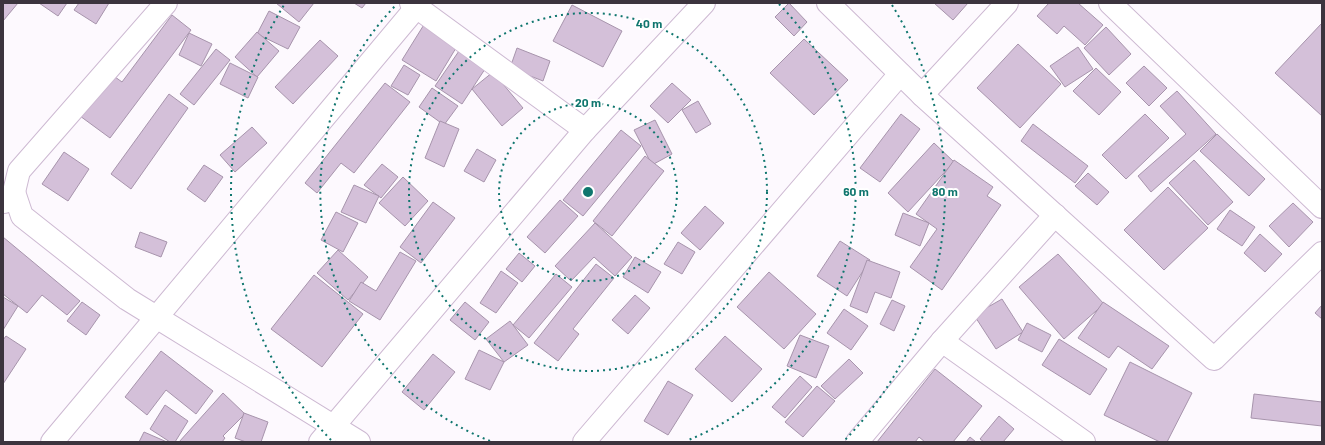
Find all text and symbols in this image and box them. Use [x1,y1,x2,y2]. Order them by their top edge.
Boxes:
text: 40 m [636,16,662,30]
text: 20 m [575,95,601,109]
text: 60 m [843,184,869,198]
text: 80 m [932,184,958,198]
centre of rings [581,185,595,199]

